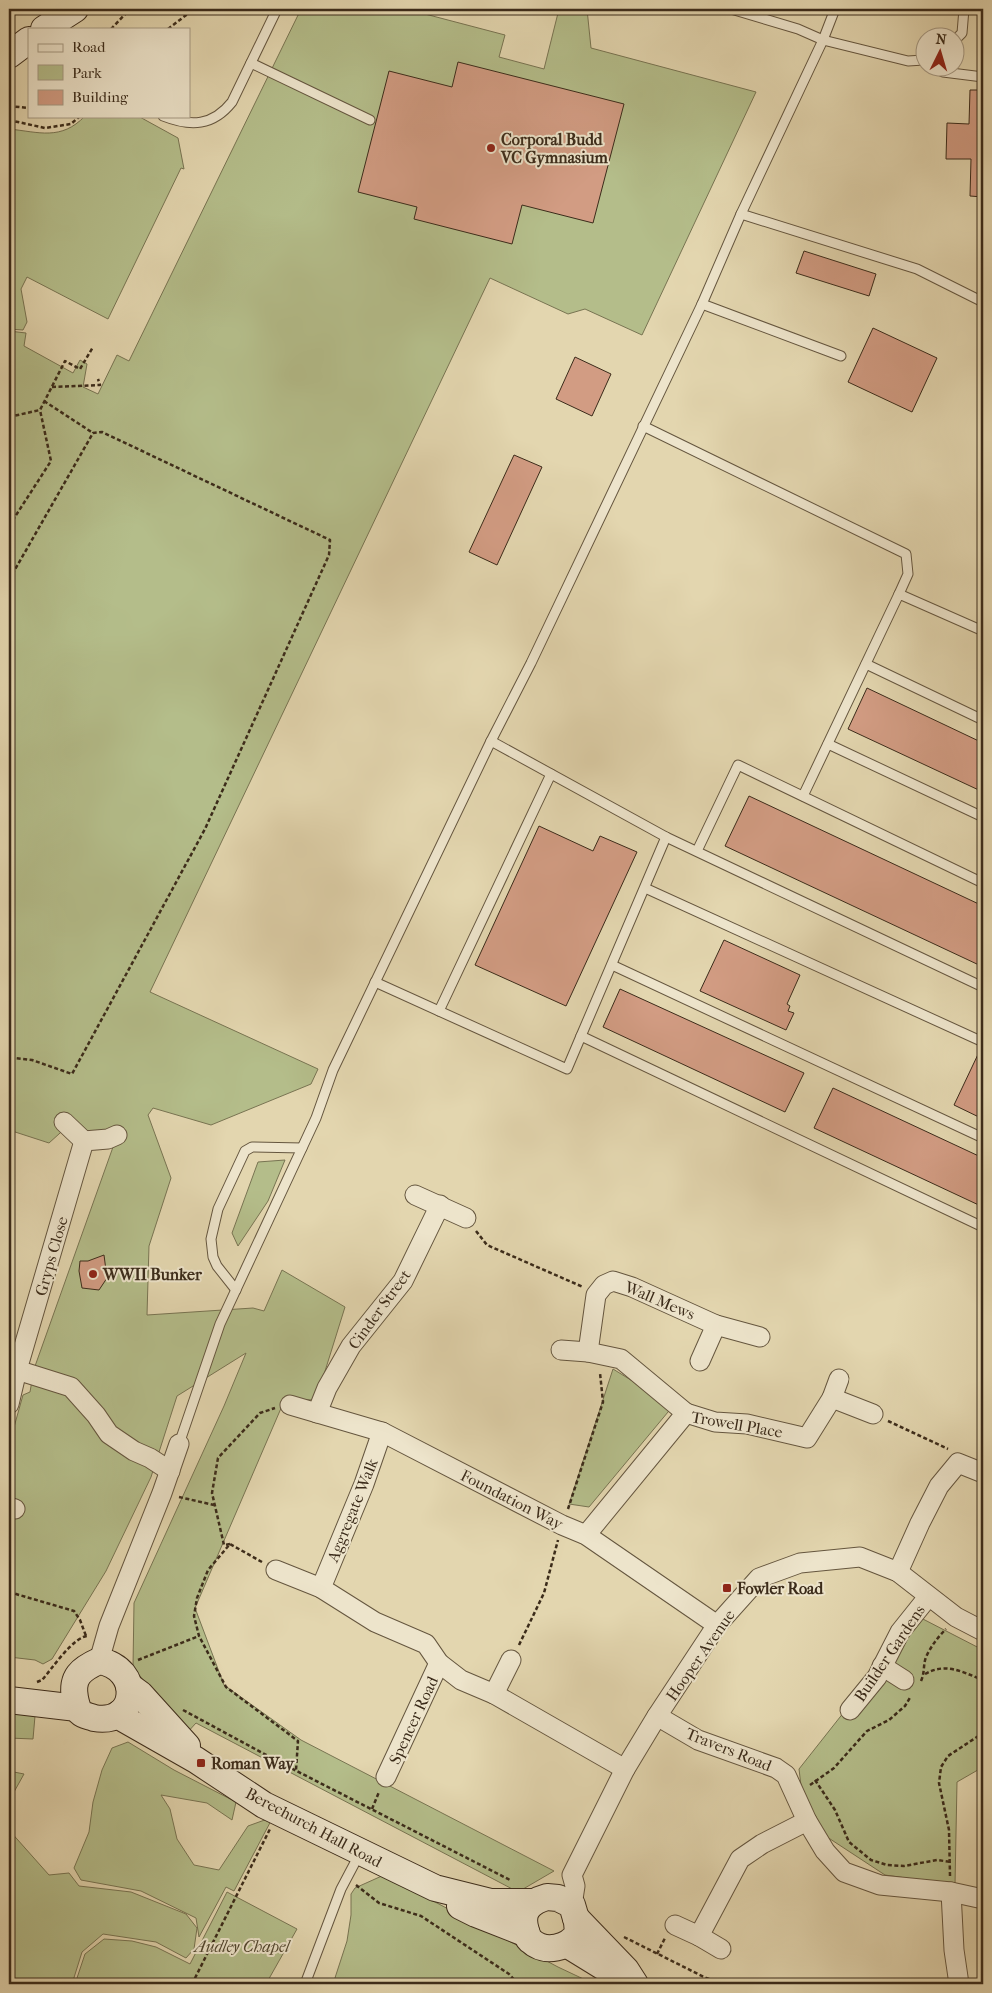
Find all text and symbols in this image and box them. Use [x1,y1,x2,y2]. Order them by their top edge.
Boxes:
legend [28,28,190,118]
north arrow [914,28,964,78]
text: N [935,31,947,49]
text: Road [72,38,106,56]
text: Park [72,64,102,82]
text: Building [72,88,129,106]
place label: Corporal Budd VC Gymnasium [500,130,609,168]
marker: Corporal Budd VC Gymnasium [485,142,497,154]
street label: Gryps Close [31,1214,72,1298]
place label: WWII Bunker [102,1265,203,1284]
street label: Cinder Street [344,1266,415,1353]
marker: WWII Bunker [87,1268,99,1280]
street label: Wall Mews [621,1277,698,1324]
street label: Trowell Place [690,1407,784,1442]
street label: Aggregate Walk [323,1455,382,1566]
street label: Foundation Way [457,1466,566,1534]
place label: Fowler Road [736,1579,824,1598]
marker: Fowler Road [721,1582,733,1594]
street label: Builder Gardens [850,1601,929,1705]
street label: Hooper Avenue [662,1606,739,1705]
street label: Spencer Road [385,1673,442,1767]
street label: Travers Road [683,1724,775,1775]
place label: Roman Way [211,1754,296,1774]
marker: Roman Way [195,1757,207,1769]
street label: Berechurch Hall Road [242,1783,386,1872]
park label: Audley Chapel [193,1937,292,1956]

